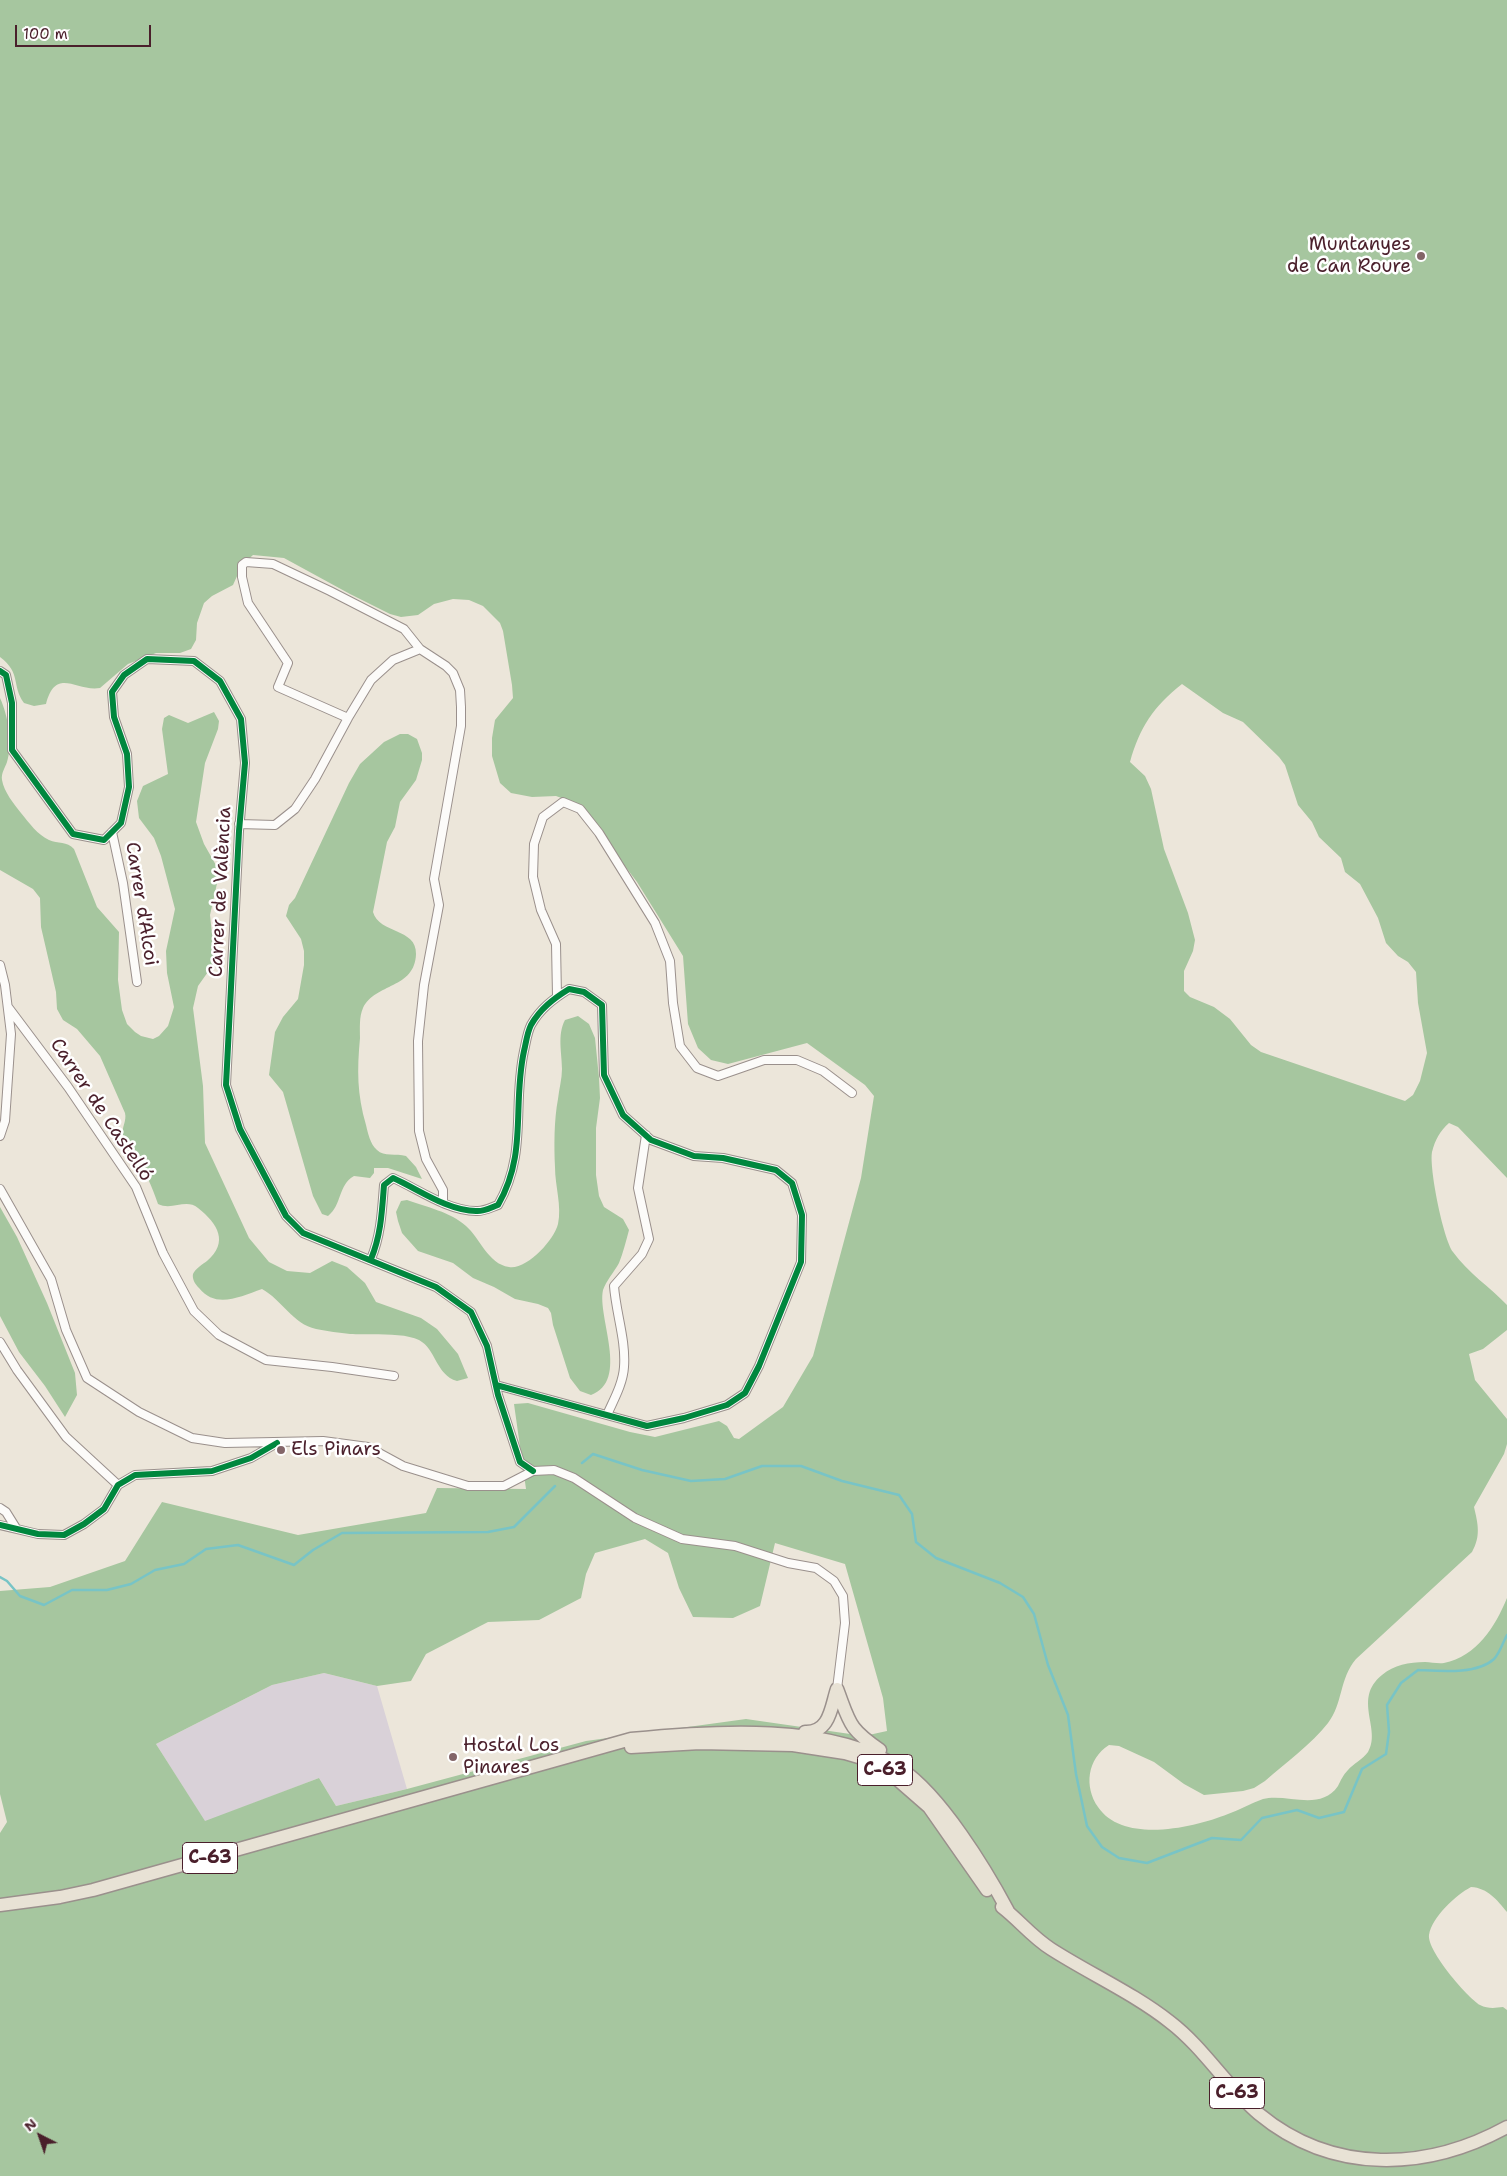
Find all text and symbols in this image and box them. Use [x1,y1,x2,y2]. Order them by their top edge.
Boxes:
scale bar [18,15,154,47]
text: 100 m [23,24,68,44]
place label: Muntanyes de Can Roure [1287,234,1411,278]
marker: Muntanyes de Can Roure [1415,250,1427,262]
street label: Carrer de València [205,806,237,978]
street label: Carrer d'Alcoi [120,841,162,967]
street label: Carrer de Castelló [45,1034,157,1186]
place label: Els Pinars [291,1439,381,1461]
marker: Els Pinars [275,1444,287,1456]
place label: Hostal Los Pinares [463,1735,559,1779]
marker: Hostal Los Pinares [447,1751,459,1763]
road number: C-63 [858,1754,912,1786]
road number: C-63 [182,1842,238,1874]
road number: C-63 [1210,2078,1264,2108]
north arrow [15,2111,65,2161]
text: N [20,2114,40,2135]

